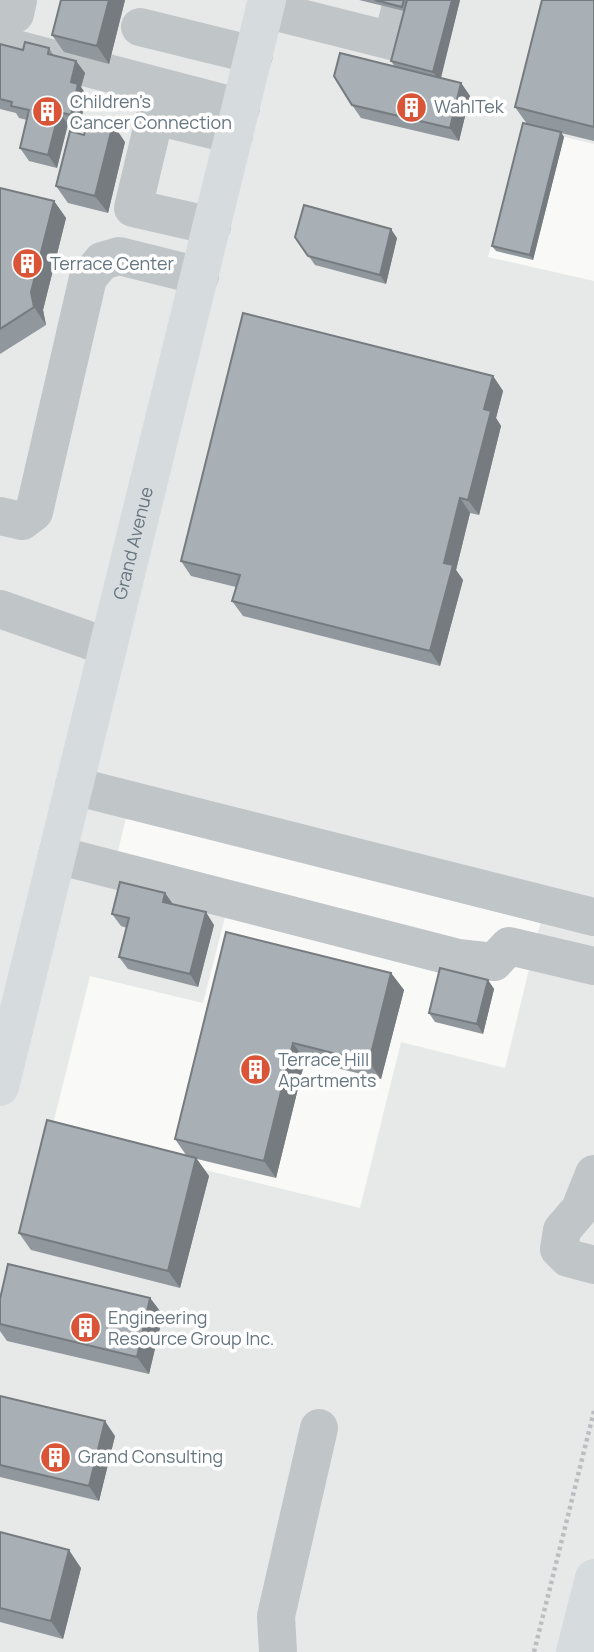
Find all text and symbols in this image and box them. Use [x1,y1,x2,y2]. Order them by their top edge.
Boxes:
place label: Children's Cancer Connection [70,89,232,134]
building icon: WahlTek [394,90,428,124]
place label: WahlTek [434,94,505,118]
building icon: Children's Cancer Connection [30,95,64,129]
building icon: Terrace Center [10,247,44,281]
place label: Terrace Center [50,251,174,275]
street label: Grand Avenue [107,484,158,602]
place label: Terrace Hill Apartments [278,1047,377,1092]
building icon: Terrace Hill Apartments [238,1053,272,1087]
place label: Engineering Resource Group Inc. [108,1305,274,1350]
building icon: Engineering Resource Group Inc. [68,1311,102,1345]
building icon: Grand Consulting [38,1440,72,1474]
place label: Grand Consulting [78,1444,223,1468]

